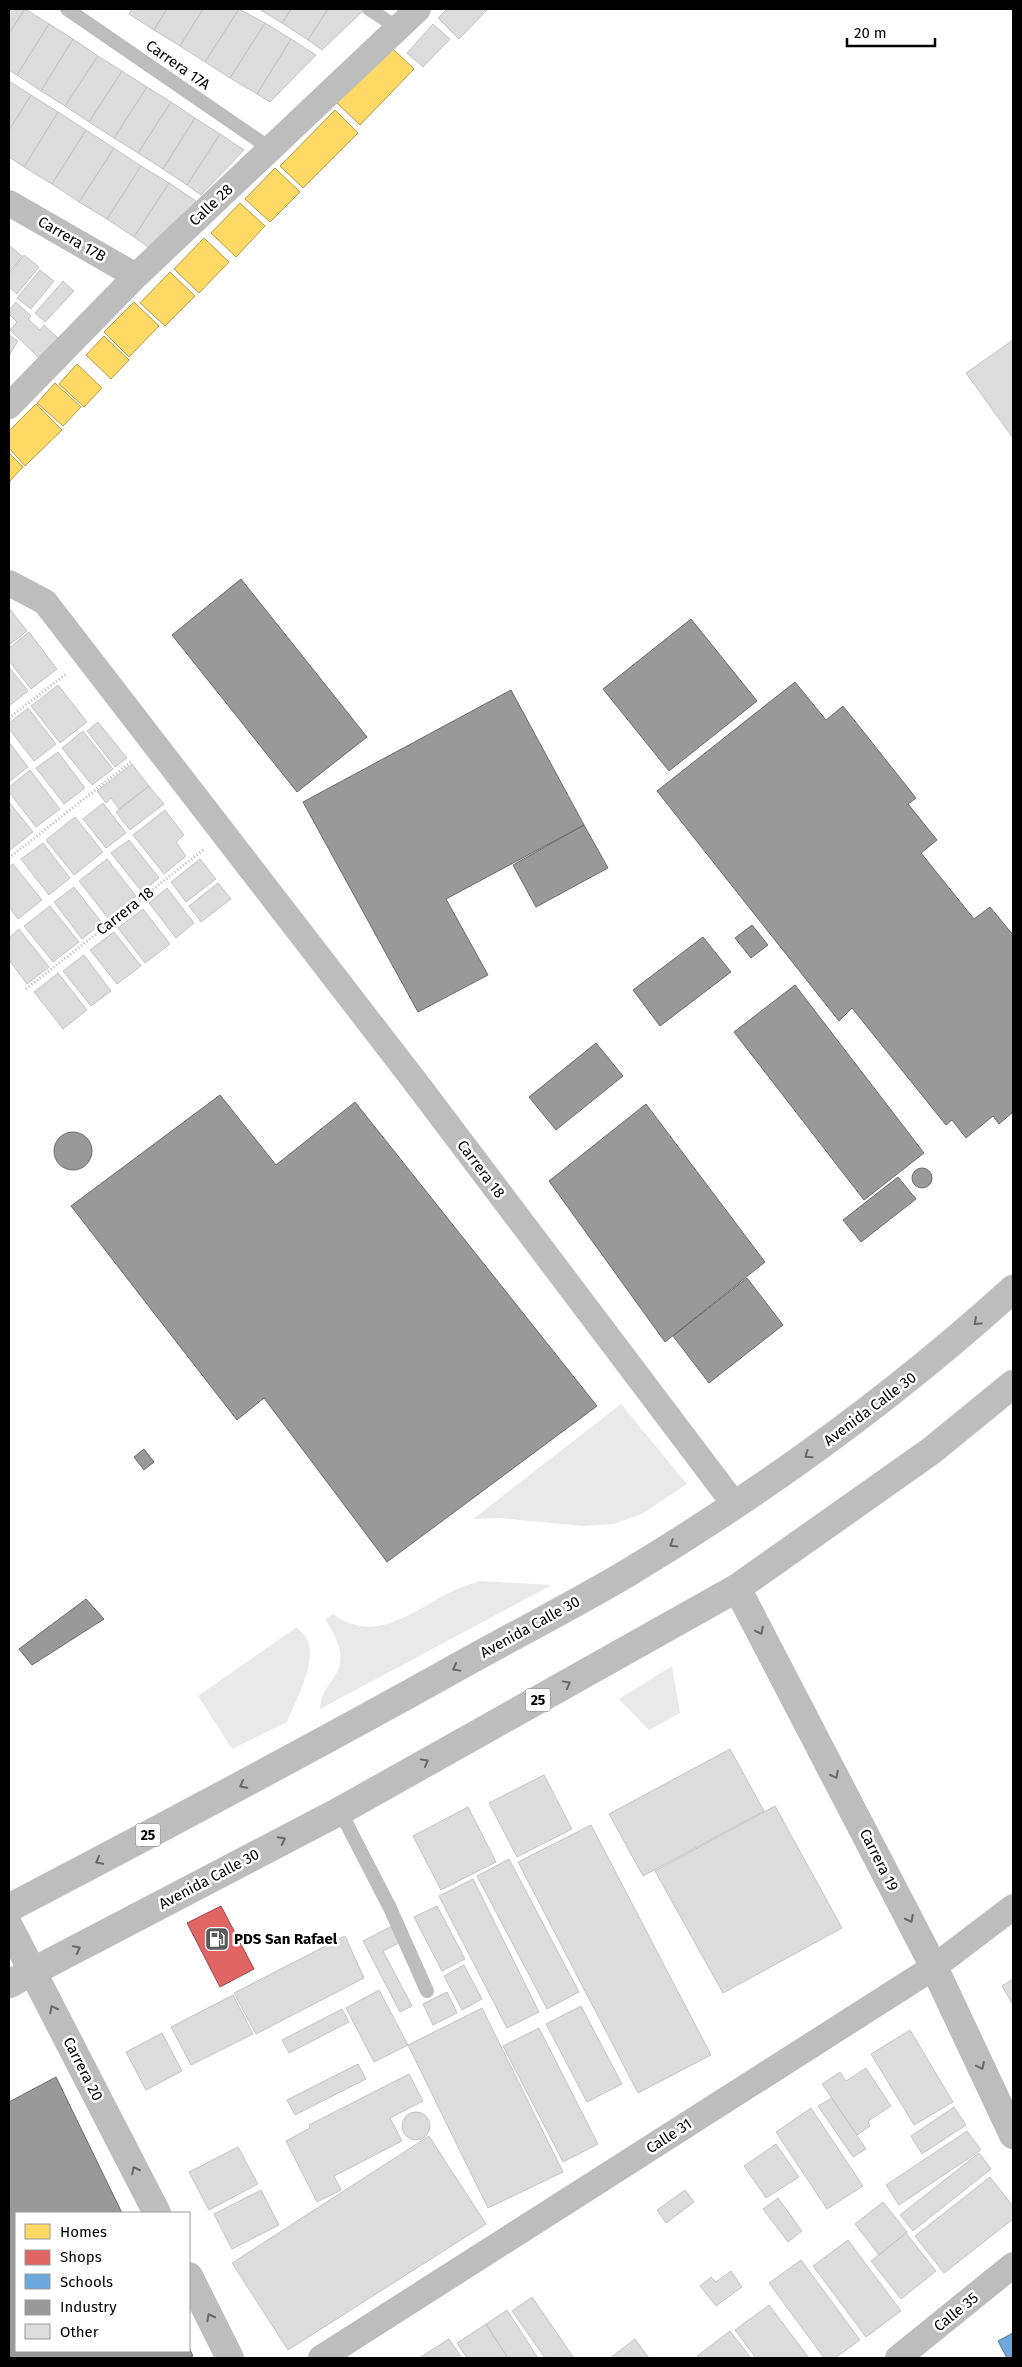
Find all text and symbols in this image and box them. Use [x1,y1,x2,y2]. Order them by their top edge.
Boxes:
scale bar [847,15,934,47]
text: 20 m [854,24,887,42]
street label: Carrera 17A [142,36,214,94]
street label: Calle 28 [186,180,236,230]
street label: Carrera 17B [35,212,109,266]
street label: Carrera 18 [93,883,157,939]
street label: Carrera 18 [453,1136,509,1202]
one-way arrow [974,1316,983,1325]
street label: Avenida Calle 30 [820,1368,920,1450]
one-way arrow [805,1449,814,1458]
one-way arrow [669,1538,678,1548]
street label: Avenida Calle 30 [477,1592,583,1662]
one-way arrow [754,1626,764,1635]
one-way arrow [452,1662,461,1672]
one-way arrow [562,1680,571,1690]
road number: 25 [526,1688,550,1712]
one-way arrow [420,1759,429,1769]
one-way arrow [829,1770,839,1779]
one-way arrow [239,1779,248,1789]
road number: 25 [136,1824,160,1846]
street label: Carrera 19 [856,1826,902,1894]
one-way arrow [277,1836,286,1846]
street label: Avenida Calle 30 [156,1845,262,1913]
one-way arrow [95,1854,104,1864]
one-way arrow [904,1914,914,1923]
fuel station icon: PDS San Rafael [204,1926,230,1952]
place label: PDS San Rafael [234,1930,338,1948]
one-way arrow [72,1945,81,1955]
one-way arrow [49,2006,59,2015]
street label: Carrera 20 [59,2034,107,2104]
one-way arrow [974,2060,984,2069]
street label: Calle 31 [643,2115,695,2157]
one-way arrow [131,2166,141,2175]
legend [15,2212,190,2352]
text: Homes [60,2223,107,2241]
text: Shops [60,2248,102,2266]
text: Schools [60,2273,113,2291]
street label: Calle 35 [930,2289,982,2335]
text: Industry [60,2298,117,2316]
one-way arrow [206,2313,216,2322]
text: Other [60,2323,99,2341]

